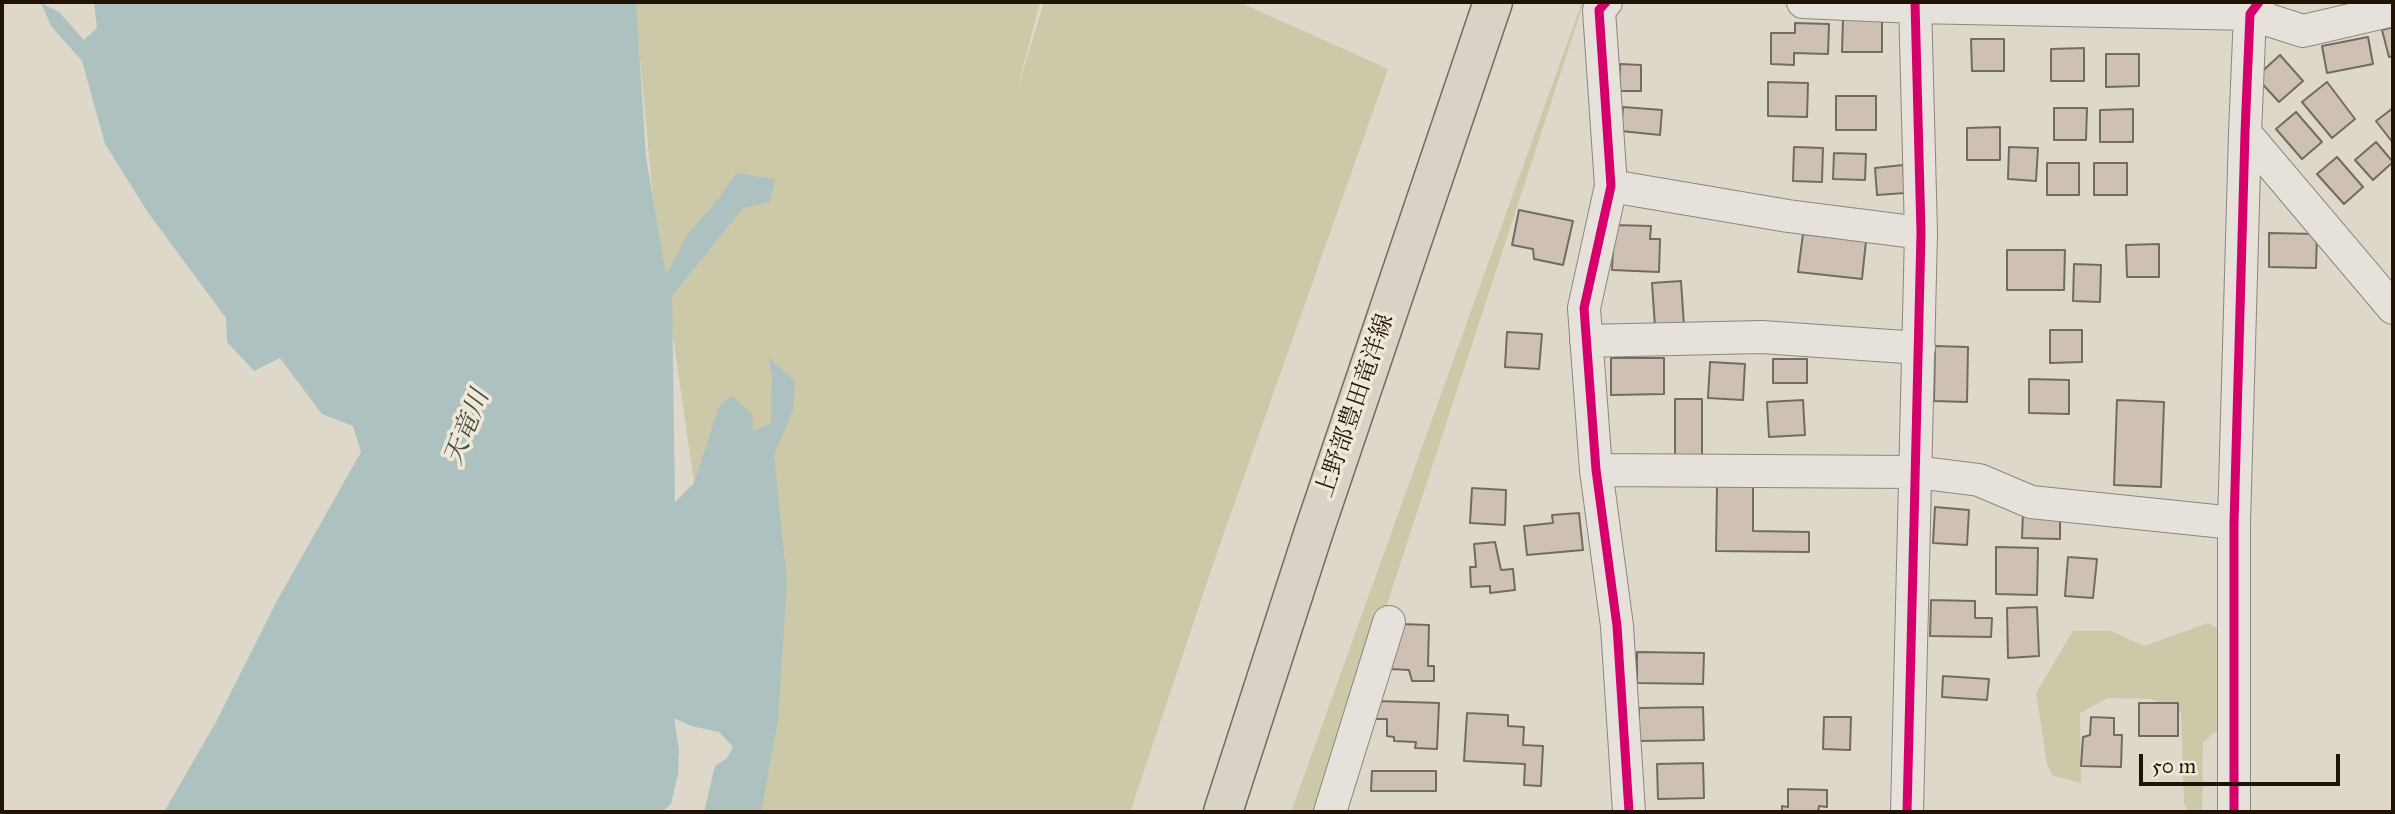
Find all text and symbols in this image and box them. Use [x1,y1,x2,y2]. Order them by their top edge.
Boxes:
street label: 上野部豊田竜洋線 [1311,311,1401,501]
water label: 天竜川 [439,386,497,470]
scale bar [2143,740,2344,784]
text: 50 m [2152,753,2196,779]

